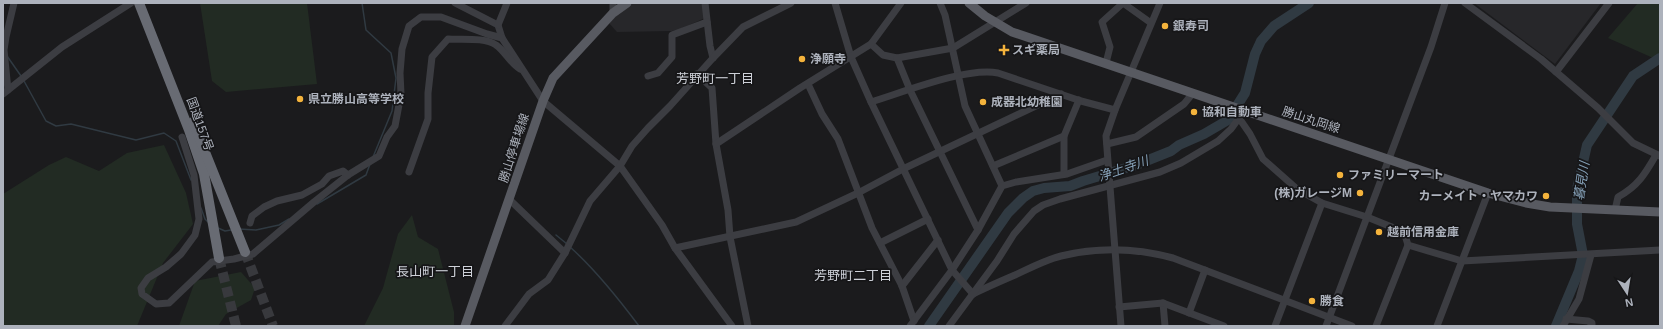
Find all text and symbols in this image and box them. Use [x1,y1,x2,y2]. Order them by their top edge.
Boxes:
place label: 銀寿司 [1172,19,1209,33]
marker: 銀寿司 [1160,21,1170,31]
place label: スギ薬局 [1012,43,1060,57]
marker: スギ薬局 [999,45,1009,55]
place label: 浄願寺 [810,52,846,66]
marker: 浄願寺 [797,54,807,64]
district label: 芳野町一丁目 [676,71,754,86]
place label: 県立勝山高等学校 [308,92,404,106]
marker: 県立勝山高等学校 [295,94,305,104]
street label: 国道157号 [184,95,216,153]
place label: 成器北幼稚園 [991,95,1063,109]
marker: 成器北幼稚園 [978,97,988,107]
street label: 勝山丸岡線 [1280,104,1342,136]
place label: 協和自動車 [1202,105,1262,119]
marker: 協和自動車 [1189,107,1199,117]
street label: 勝山停車場線 [496,112,532,184]
water label: 浄土寺川 [1096,152,1152,184]
water label: 暮見川 [1571,159,1592,202]
place label: ファミリーマート [1348,168,1444,182]
marker: ファミリーマート [1335,170,1345,180]
place label: (株)ガレージM [1274,186,1352,200]
marker: (株)ガレージM [1355,188,1365,198]
place label: カーメイト・ヤマカワ [1418,189,1538,203]
marker: カーメイト・ヤマカワ [1541,191,1551,201]
place label: 越前信用金庫 [1387,225,1459,239]
marker: 越前信用金庫 [1374,227,1384,237]
district label: 長山町一丁目 [396,264,474,279]
district label: 芳野町二丁目 [814,268,892,283]
north arrow [1607,273,1647,313]
place label: 勝食 [1320,294,1344,308]
marker: 勝食 [1307,296,1317,306]
text: N [1624,296,1634,309]

